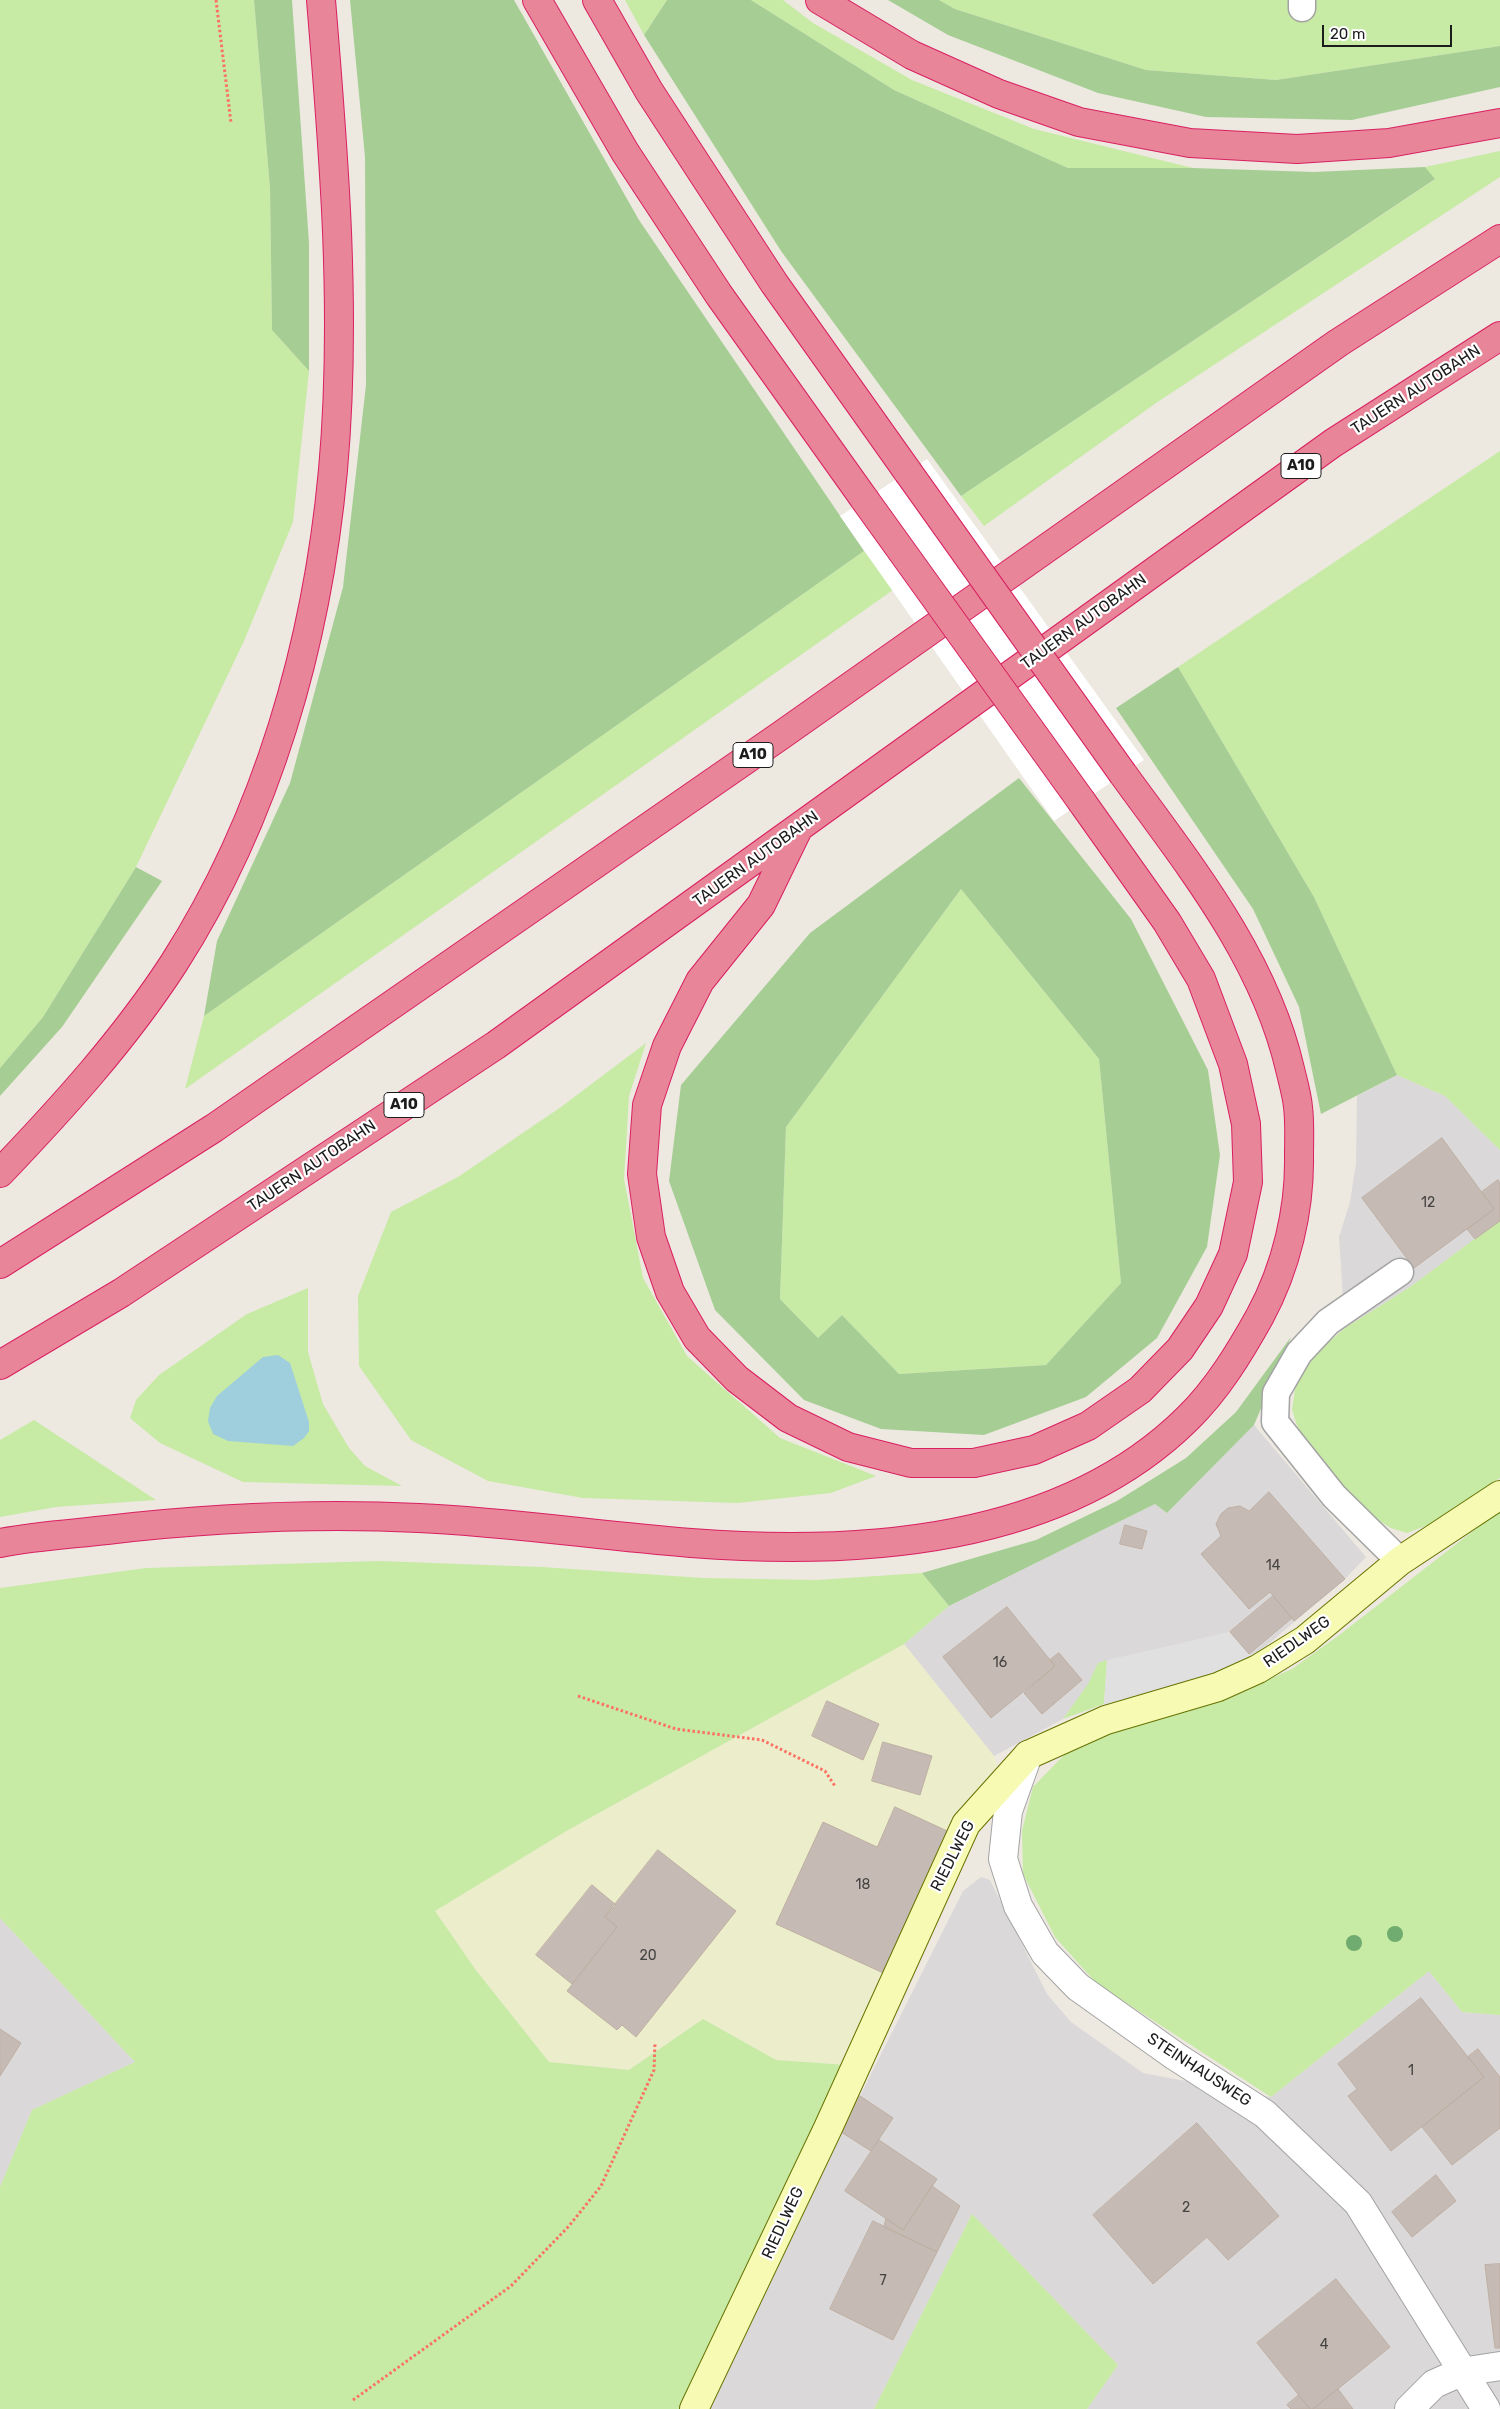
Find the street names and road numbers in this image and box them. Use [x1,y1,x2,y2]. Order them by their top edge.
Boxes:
street label: TAUERN AUTOBAHN [1348,341,1484,439]
road number: A10 [1281,454,1321,478]
street label: TAUERN AUTOBAHN [1018,570,1150,674]
road number: A10 [733,742,773,768]
street label: TAUERN AUTOBAHN [690,807,822,911]
road number: A10 [384,1092,424,1118]
street label: TAUERN AUTOBAHN [244,1116,380,1216]
street label: RIEDLWEG [1260,1612,1334,1672]
street label: RIEDLWEG [927,1817,979,1895]
street label: STEINHAUSWEG [1143,2029,1255,2111]
street label: RIEDLWEG [758,2184,808,2262]

